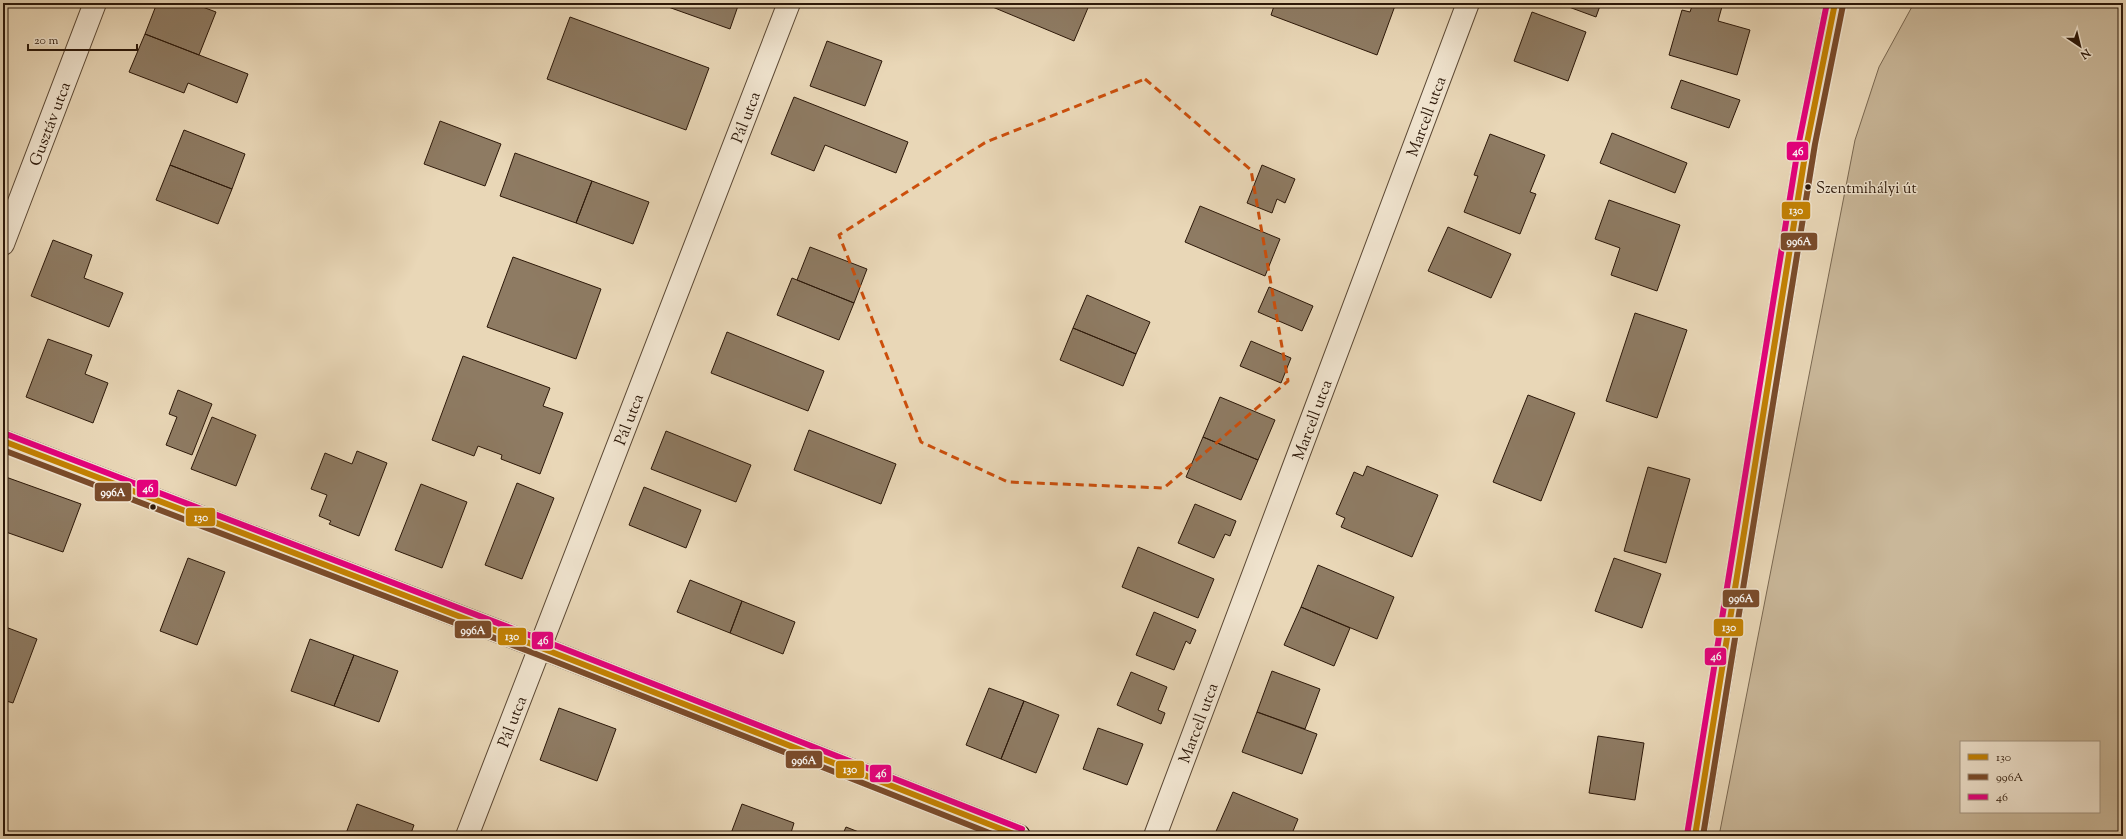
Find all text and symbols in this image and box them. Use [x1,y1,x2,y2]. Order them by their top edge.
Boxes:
scale bar [28,26,137,52]
north arrow [2060,26,2100,66]
text: 20 m [34,32,59,50]
text: N [2077,44,2094,63]
street label: Marcell utca [1402,73,1454,160]
street label: Gusztáv utca [25,78,78,170]
street label: Pál utca [727,88,768,147]
line badge: 46 [1786,141,1809,161]
text: 46 [1792,144,1804,160]
place label: Szentmihályi út [1816,179,1917,200]
marker: Szentmihályi út [1803,182,1813,192]
line badge: 130 [1781,201,1811,220]
text: 130 [1788,203,1803,219]
line badge: 996A [1780,232,1818,251]
text: 996A [1787,234,1812,250]
street label: Marcell utca [1288,376,1340,464]
street label: Pál utca [610,390,651,449]
line badge: 46 [136,479,159,498]
text: 46 [142,481,154,497]
line badge: 996A [94,482,132,502]
text: 996A [101,485,126,501]
unlabelled marker [148,502,158,512]
line badge: 130 [185,507,216,527]
text: 130 [193,510,208,526]
line badge: 996A [1722,589,1760,608]
text: 996A [1729,591,1754,607]
line badge: 130 [1713,618,1744,637]
line badge: 996A [454,620,492,639]
text: 130 [1721,620,1736,636]
text: 996A [461,623,486,639]
line badge: 130 [497,627,527,646]
text: 130 [504,629,519,645]
line badge: 46 [531,631,554,650]
text: 46 [537,633,549,649]
line badge: 46 [1704,647,1727,666]
text: 46 [1710,649,1722,665]
street label: Marcell utca [1174,680,1226,767]
street label: Pál utca [493,693,534,751]
legend [1960,741,2100,813]
text: 130 [1996,749,2011,767]
line badge: 996A [785,750,823,769]
text: 996A [792,753,817,769]
line badge: 130 [835,760,865,779]
text: 130 [842,762,857,778]
line badge: 46 [869,764,892,783]
text: 46 [875,766,887,782]
text: 996A [1996,769,2023,787]
text: 46 [1996,789,2008,807]

